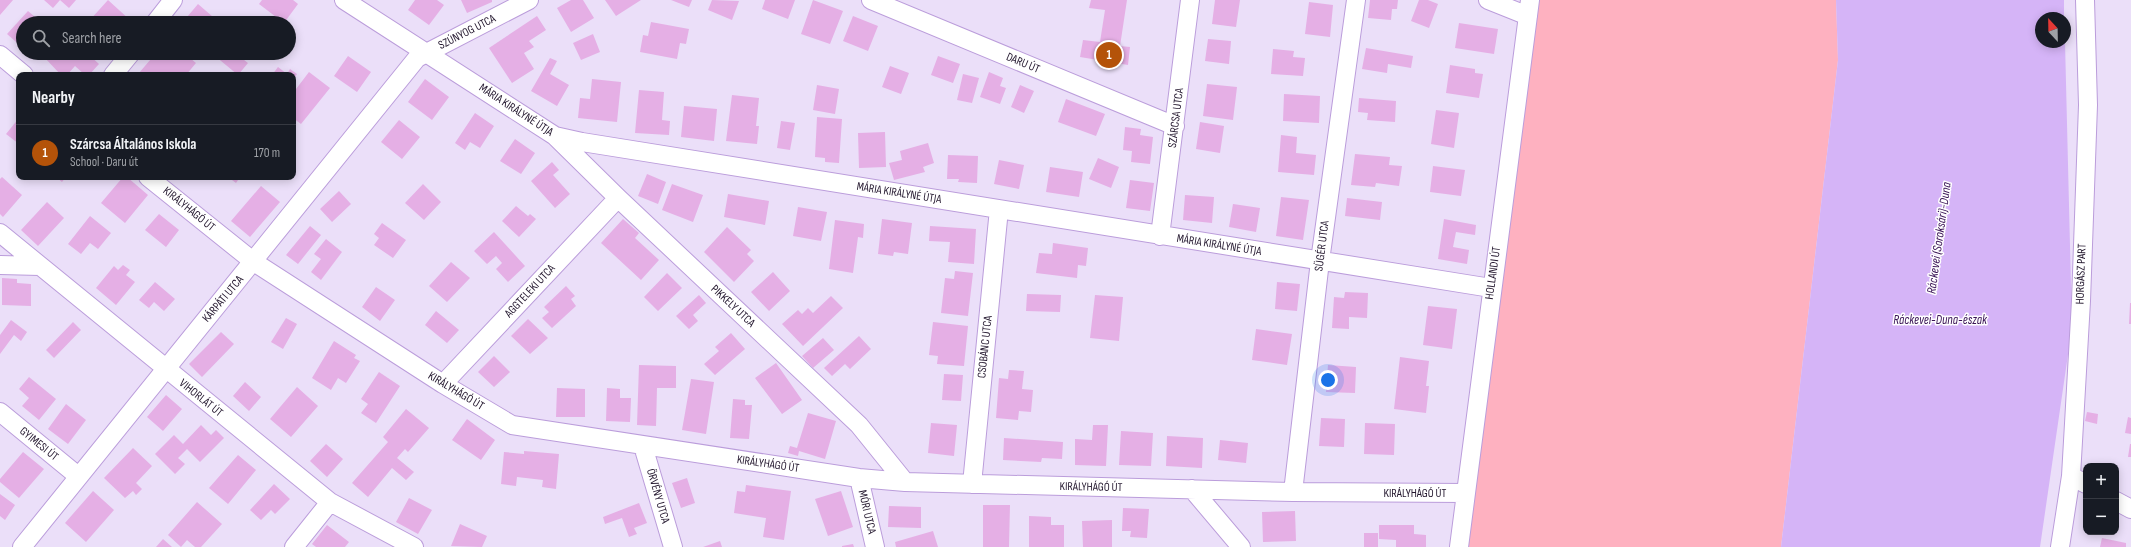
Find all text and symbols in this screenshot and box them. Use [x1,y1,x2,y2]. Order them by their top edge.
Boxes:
street label: SZÚNYOG UTCA [436,11,499,53]
north arrow [2035,12,2071,48]
search box [16,16,296,60]
icon: search [30,27,52,49]
text: Search here [62,29,122,48]
pin: 1 [1096,40,1122,70]
street label: DARU ÚT [1004,49,1042,77]
street label: MÁRIA KIRÁLYNÉ ÚTJA [476,80,557,140]
street label: SZÁRCSA UTCA [1165,86,1187,149]
text: Nearby [32,88,75,108]
text: Szárcsa Általános Iskola [70,135,196,154]
text: 1 [42,145,48,161]
text: 170 m [254,145,280,161]
text: School · Daru út [70,154,138,170]
street label: MÁRIA KIRÁLYNÉ ÚTJA [856,179,943,207]
water label: Ráckevei (Soroksári)-Duna [1923,180,1955,295]
street label: KIRÁLYHÁGÓ ÚT [160,183,218,235]
street label: SÜGÉR UTCA [1311,219,1333,272]
street label: MÁRIA KIRÁLYNÉ ÚTJA [1176,231,1263,259]
street label: HORGÁSZ PART [2072,243,2090,305]
street label: HOLLANDI ÚT [1482,245,1504,300]
street label: AGGTELEKI UTCA [501,261,559,322]
street label: KÁRPÁTI UTCA [199,272,247,325]
street label: PIKKELY UTCA [708,282,759,331]
water label: Ráckevei-Duna-észak [1893,312,1988,328]
street label: CSOBÁNC UTCA [974,314,996,379]
street label: KIRÁLYHÁGÓ ÚT [425,368,487,414]
your location [1318,370,1338,390]
street label: VIHORLÁT ÚT [176,376,226,420]
street label: GYIMESI ÚT [17,424,62,464]
street label: KIRÁLYHÁGÓ ÚT [736,452,800,476]
map controls [2083,463,2119,535]
button: + [2083,463,2119,499]
street label: ÖRVÉNY UTCA [643,467,673,526]
street label: KIRÁLYHÁGÓ ÚT [1059,479,1123,495]
street label: KIRÁLYHÁGÓ ÚT [1384,486,1447,501]
street label: MÓRI UTCA [855,489,880,536]
button: − [2083,499,2119,535]

